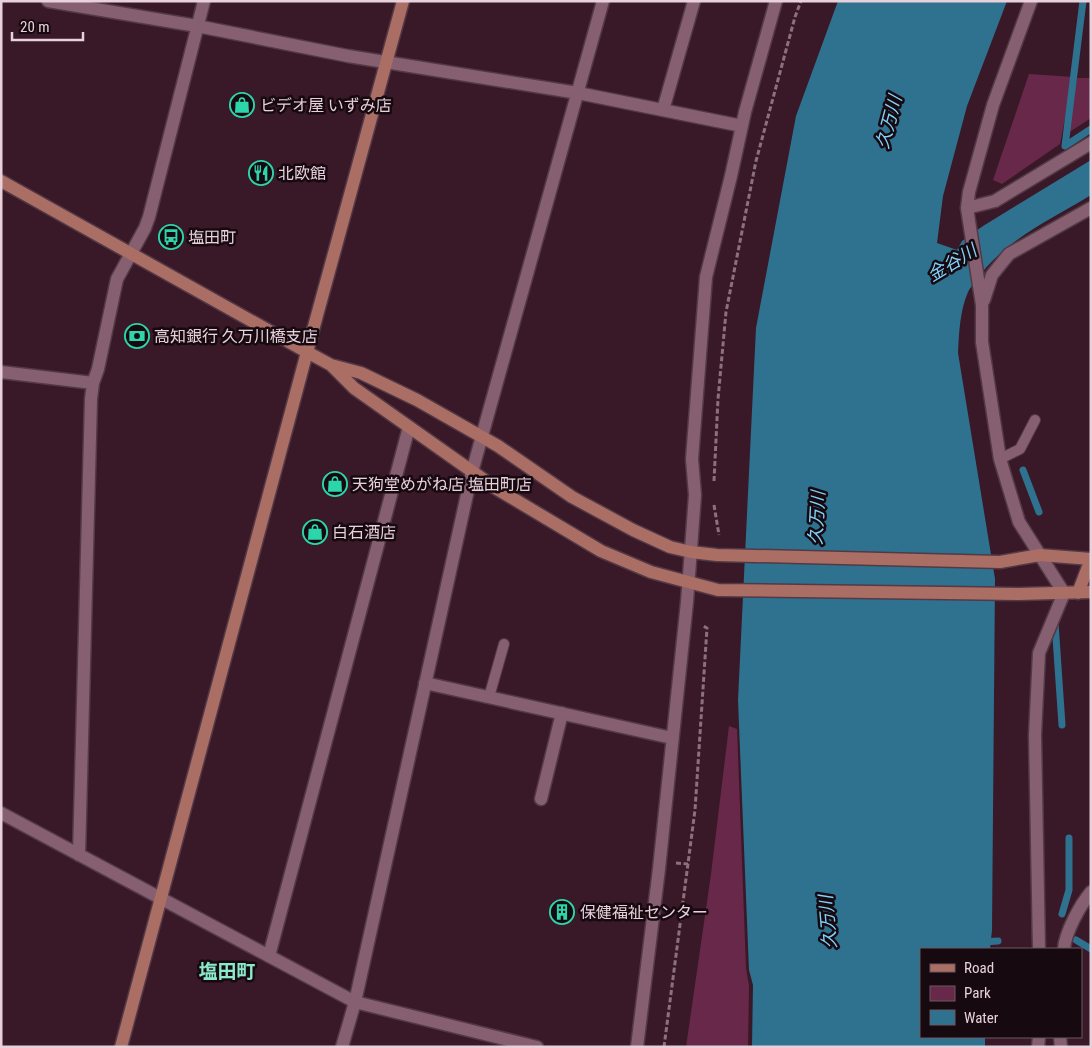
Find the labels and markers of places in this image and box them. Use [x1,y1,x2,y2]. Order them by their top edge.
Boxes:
shop icon: ビデオ屋 いずみ店 [229,92,255,118]
place label: ビデオ屋 いずみ店 [260,96,392,115]
restaurant icon: 北欧館 [248,160,274,186]
place label: 北欧館 [278,164,326,183]
bus stop icon: 塩田町 [158,224,184,250]
place label: 塩田町 [188,228,236,247]
bank icon: 高知銀行 久万川橋支店 [124,323,150,349]
place label: 高知銀行 久万川橋支店 [154,327,318,346]
shop icon: 天狗堂めがね店 塩田町店 [322,471,348,497]
place label: 天狗堂めがね店 塩田町店 [352,475,532,494]
shop icon: 白石酒店 [302,519,328,545]
place label: 白石酒店 [332,523,396,542]
building icon: 保健福祉センター [549,899,575,925]
place label: 保健福祉センター [580,903,708,922]

